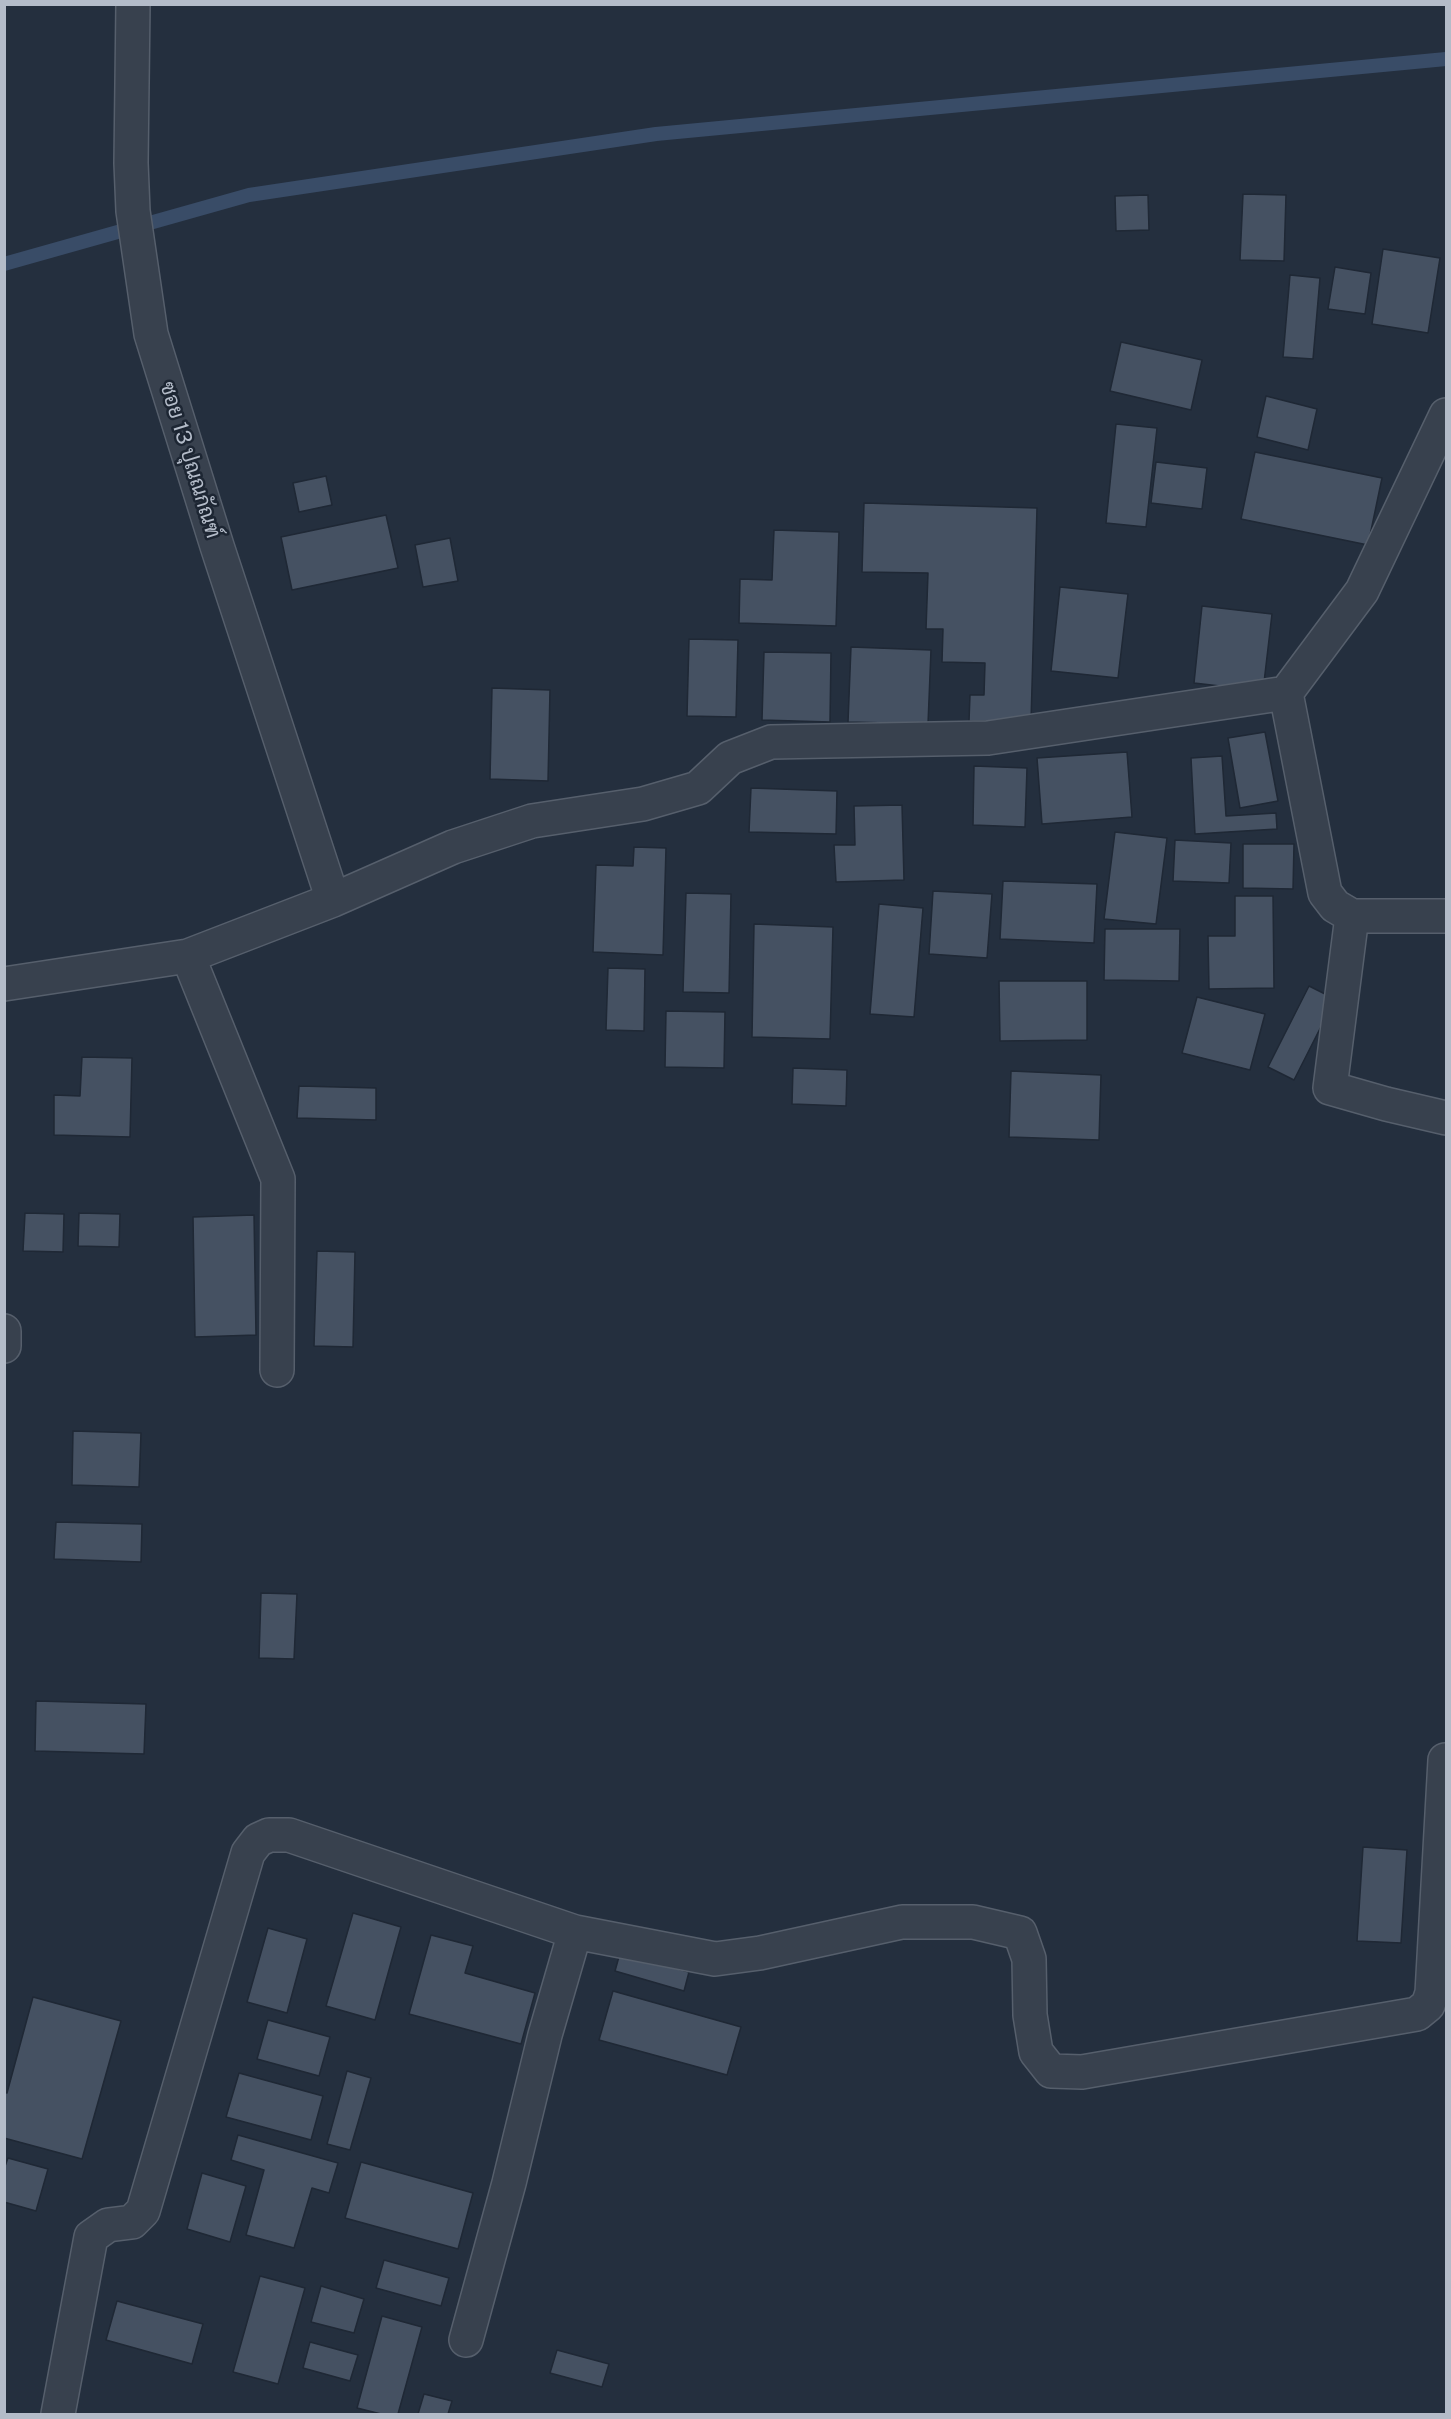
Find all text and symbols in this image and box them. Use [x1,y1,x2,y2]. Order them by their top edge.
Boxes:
street label: ซอย 13 ปุณณกัณฑ์ [154,379,226,541]

